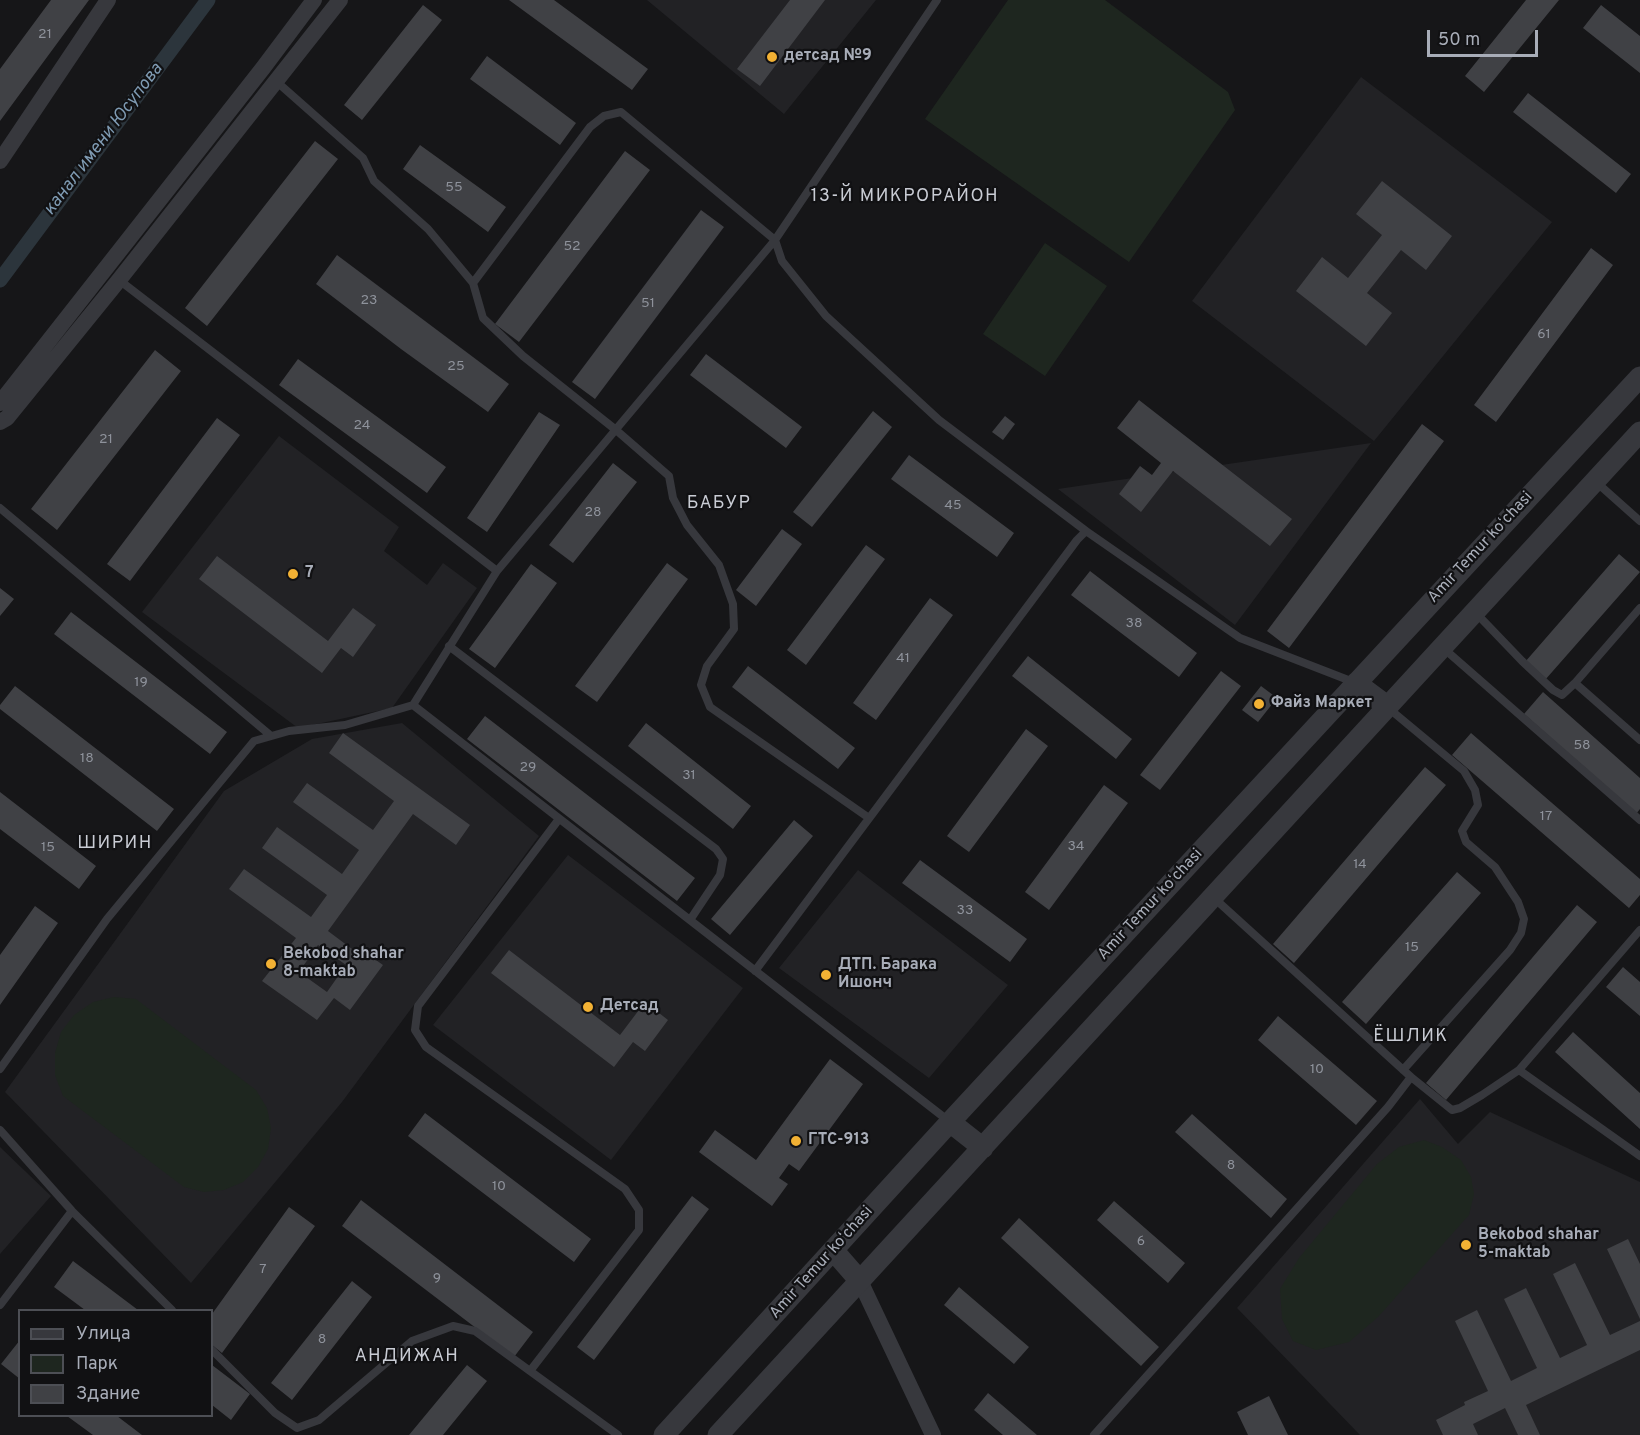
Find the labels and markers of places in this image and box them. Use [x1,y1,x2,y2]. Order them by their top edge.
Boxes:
place label: детсад №9 [784,47,872,67]
marker: детсад №9 [765,50,779,64]
place label: 7 [305,564,314,584]
marker: 7 [286,567,300,581]
place label: Файз Маркет [1271,694,1372,714]
marker: Файз Маркет [1252,697,1266,711]
place label: Bekobod shahar 8-maktab [283,945,404,983]
place label: ДТП. Барака Ишонч [838,956,937,994]
marker: Bekobod shahar 8-maktab [264,957,278,971]
marker: ДТП. Барака Ишонч [819,968,833,982]
place label: Детсад [600,997,659,1017]
marker: Детсад [581,1000,595,1014]
place label: ГТС-913 [808,1131,869,1151]
marker: ГТС-913 [789,1134,803,1148]
place label: Bekobod shahar 5-maktab [1478,1226,1599,1264]
marker: Bekobod shahar 5-maktab [1459,1238,1473,1252]

